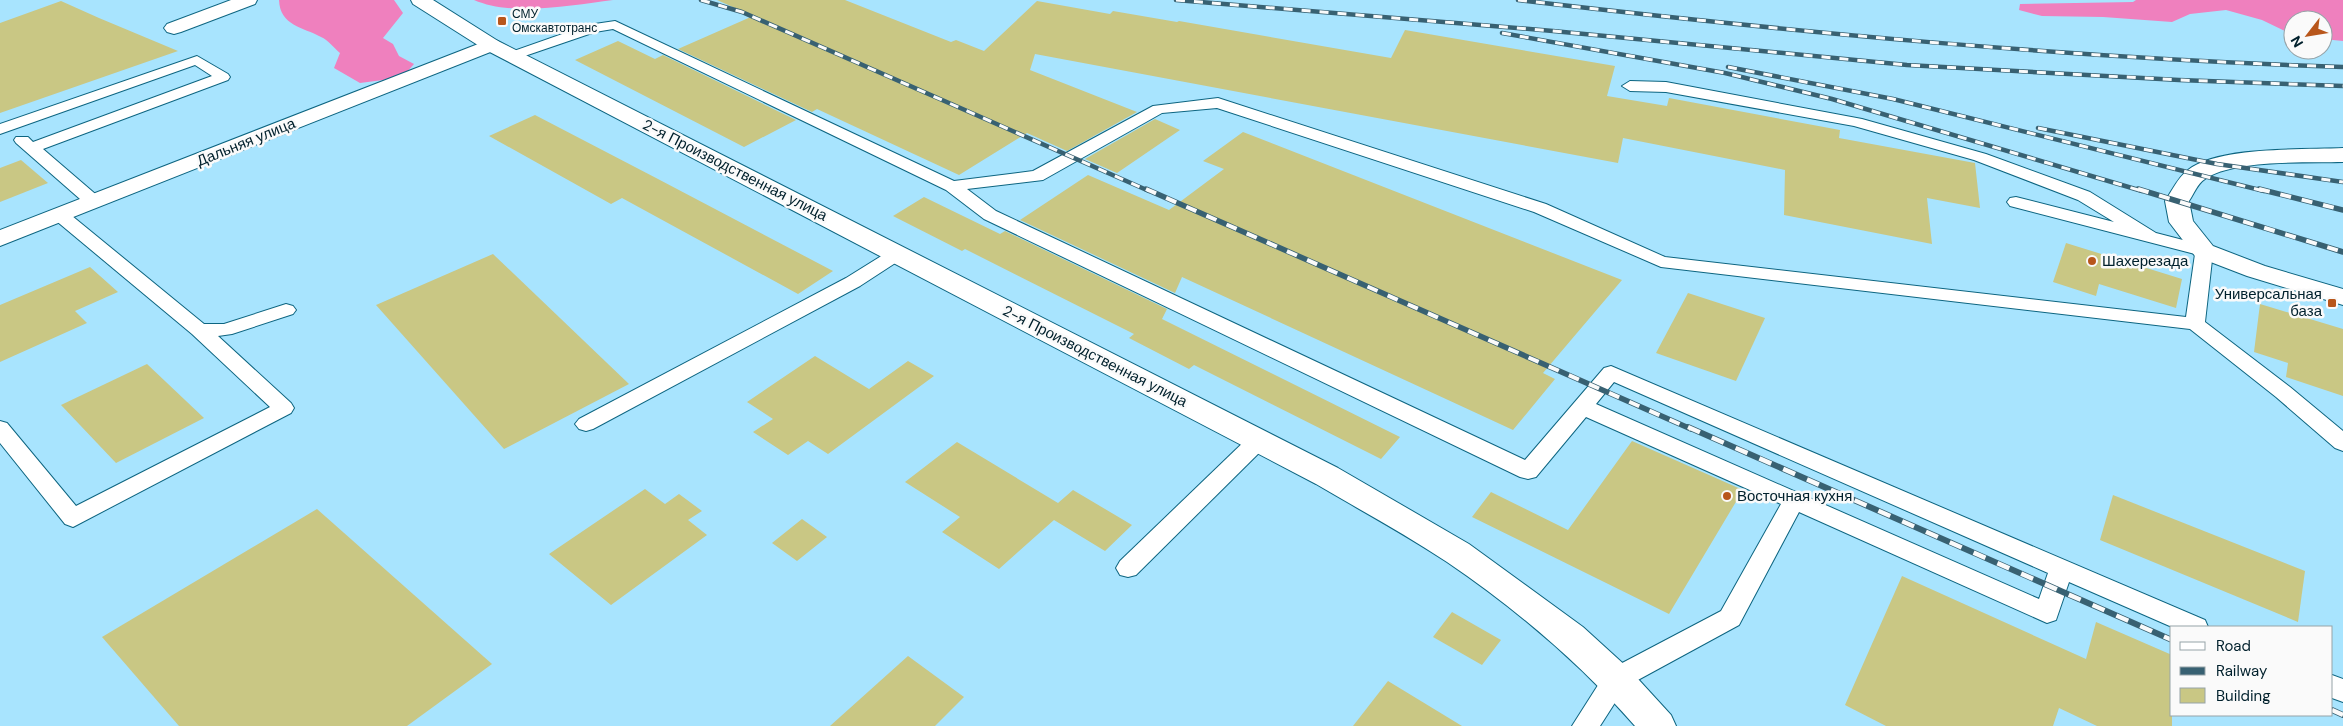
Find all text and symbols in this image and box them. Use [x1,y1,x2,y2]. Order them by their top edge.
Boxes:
place label: СМУ Омскавтотранс [512,6,597,36]
north arrow [2283,10,2333,60]
marker: СМУ Омскавтотранс [496,15,508,27]
text: N [2287,33,2307,51]
street label: Дальняя улица [194,113,299,171]
street label: 2-я Производственная улица [639,115,831,226]
place label: Шахерезада [2102,251,2189,271]
marker: Шахерезада [2086,255,2098,267]
place label: Универсальная база [2215,284,2323,321]
marker: Универсальная база [2326,297,2338,309]
street label: 2-я Производственная улица [999,301,1191,412]
place label: Восточная кухня [1737,486,1852,506]
marker: Восточная кухня [1721,490,1733,502]
legend [2170,626,2333,716]
text: Road [2216,636,2251,656]
text: Railway [2216,661,2268,681]
text: Building [2216,686,2271,706]

